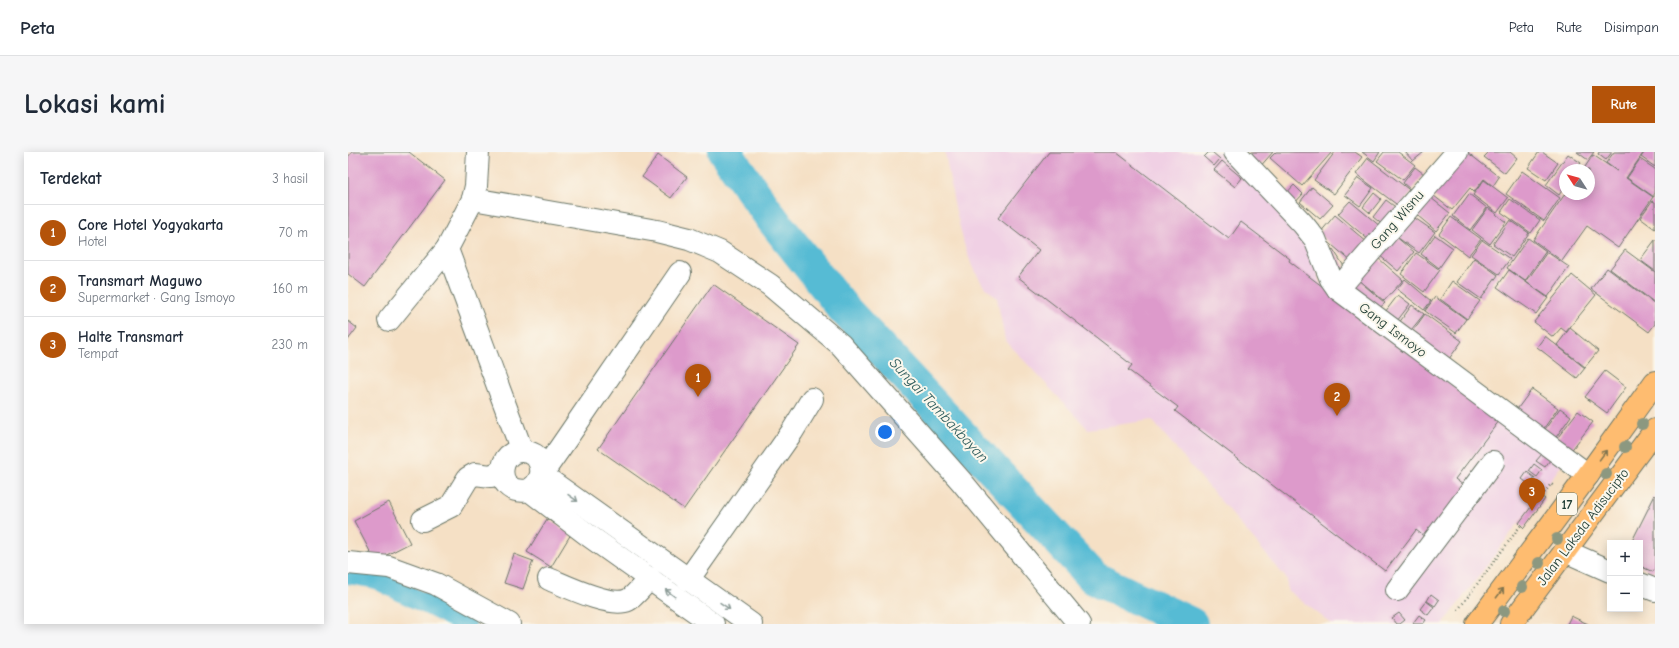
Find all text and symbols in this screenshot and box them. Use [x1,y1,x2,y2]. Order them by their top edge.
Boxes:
text: Peta [20,17,55,39]
text: Peta [1509,19,1534,36]
text: Rute [1556,19,1582,36]
text: Disimpan [1604,19,1659,36]
button: Rute [1592,86,1655,123]
text: Lokasi kami [24,88,166,120]
north arrow [1559,164,1595,200]
text: Terdekat [40,169,102,188]
text: 3 hasil [272,171,308,186]
street label: Gang Wisnu [1367,187,1427,253]
text: Core Hotel Yogyakarta [78,216,223,234]
text: 1 [50,225,56,240]
text: 70 m [279,225,308,240]
text: Hotel [78,234,107,249]
text: Transmart Maguwo [78,272,202,290]
text: 2 [50,281,56,296]
text: 160 m [273,281,308,296]
text: Supermarket · Gang Ismoyo [78,290,235,305]
street label: Gang Ismoyo [1356,299,1430,361]
text: Halte Transmart [78,328,183,346]
text: 3 [50,337,56,352]
text: 230 m [272,337,308,352]
text: Tempat [78,346,118,361]
water label: Sungai Tambakbayan [886,354,992,466]
pin: 1 [685,364,711,397]
pin: 2 [1324,383,1350,416]
your location [875,422,895,442]
one-way arrow [1599,449,1607,460]
street label: Jalan Laksda Adisucipto [1533,465,1633,589]
pin: 3 [1519,478,1545,511]
road number: 17 [1557,493,1577,515]
one-way arrow [568,494,579,502]
map controls [1607,540,1643,612]
button: + [1607,540,1643,576]
button: − [1607,576,1643,612]
one-way arrow [1496,587,1504,598]
one-way arrow [664,589,675,597]
one-way arrow [719,602,730,610]

